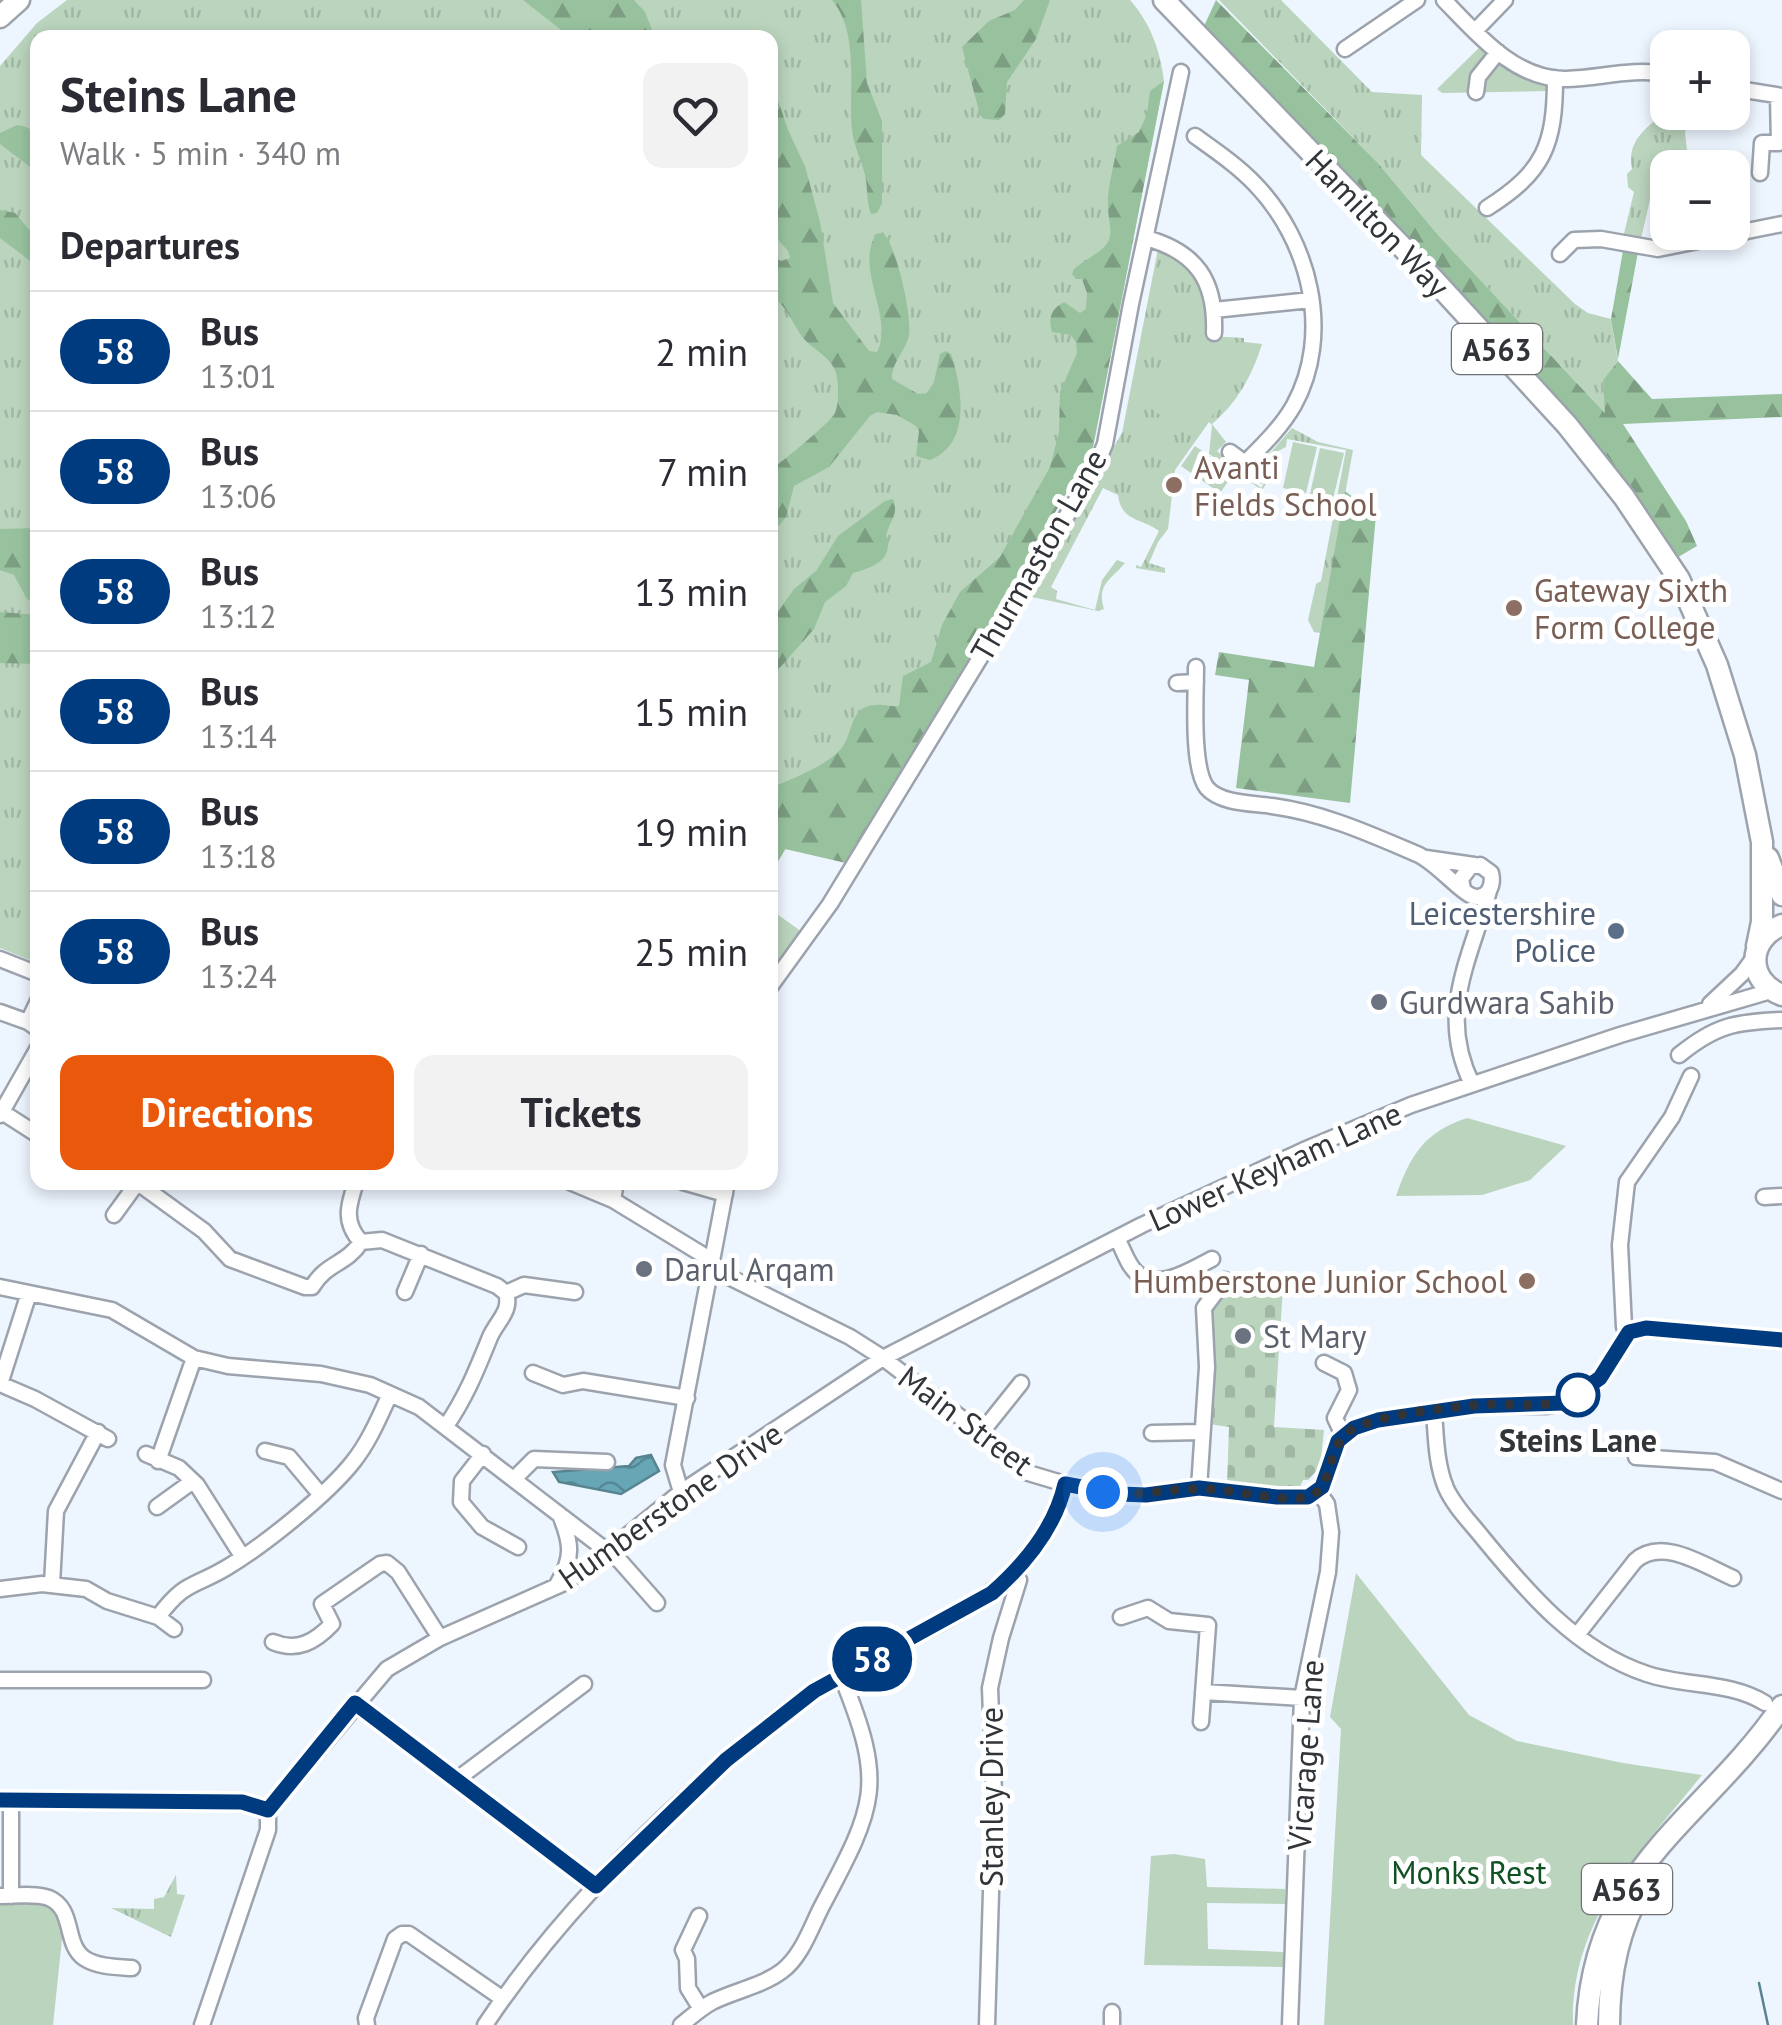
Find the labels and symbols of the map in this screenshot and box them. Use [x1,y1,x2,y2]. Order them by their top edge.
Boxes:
street label: Hamilton Way [1297,140,1459,306]
road number: A563 [1452,324,1542,374]
street label: Thurmaston Lane [960,441,1116,669]
place label: Avanti Fields School [1194,446,1377,525]
marker: Avanti Fields School [1163,474,1185,496]
place label: Gateway Sixth Form College [1534,569,1728,648]
marker: Gateway Sixth Form College [1503,597,1525,619]
place label: Leicestershire Police [1409,892,1596,971]
marker: Leicestershire Police [1605,920,1627,942]
place label: Gurdwara Sahib [1399,981,1615,1023]
marker: Gurdwara Sahib [1368,991,1390,1013]
street label: Lower Keyham Lane [1142,1091,1408,1241]
place label: Darul Arqam [664,1248,834,1290]
marker: Darul Arqam [633,1258,655,1280]
place label: Humberstone Junior School [1133,1260,1508,1302]
marker: Humberstone Junior School [1516,1270,1538,1292]
place label: St Mary [1263,1315,1366,1357]
marker: St Mary [1232,1325,1254,1347]
street label: Main Street [890,1356,1042,1484]
marker: Steins Lane [1557,1374,1599,1416]
street label: Humberstone Drive [550,1412,790,1598]
place label: Steins Lane [1499,1419,1657,1461]
your location [1078,1467,1128,1517]
line badge: 58 [827,1626,917,1692]
street label: Vicarage Lane [1277,1658,1333,1853]
street label: Stanley Drive [970,1707,1012,1887]
park label: Monks Rest [1391,1851,1547,1893]
road number: A563 [1582,1864,1672,1914]

